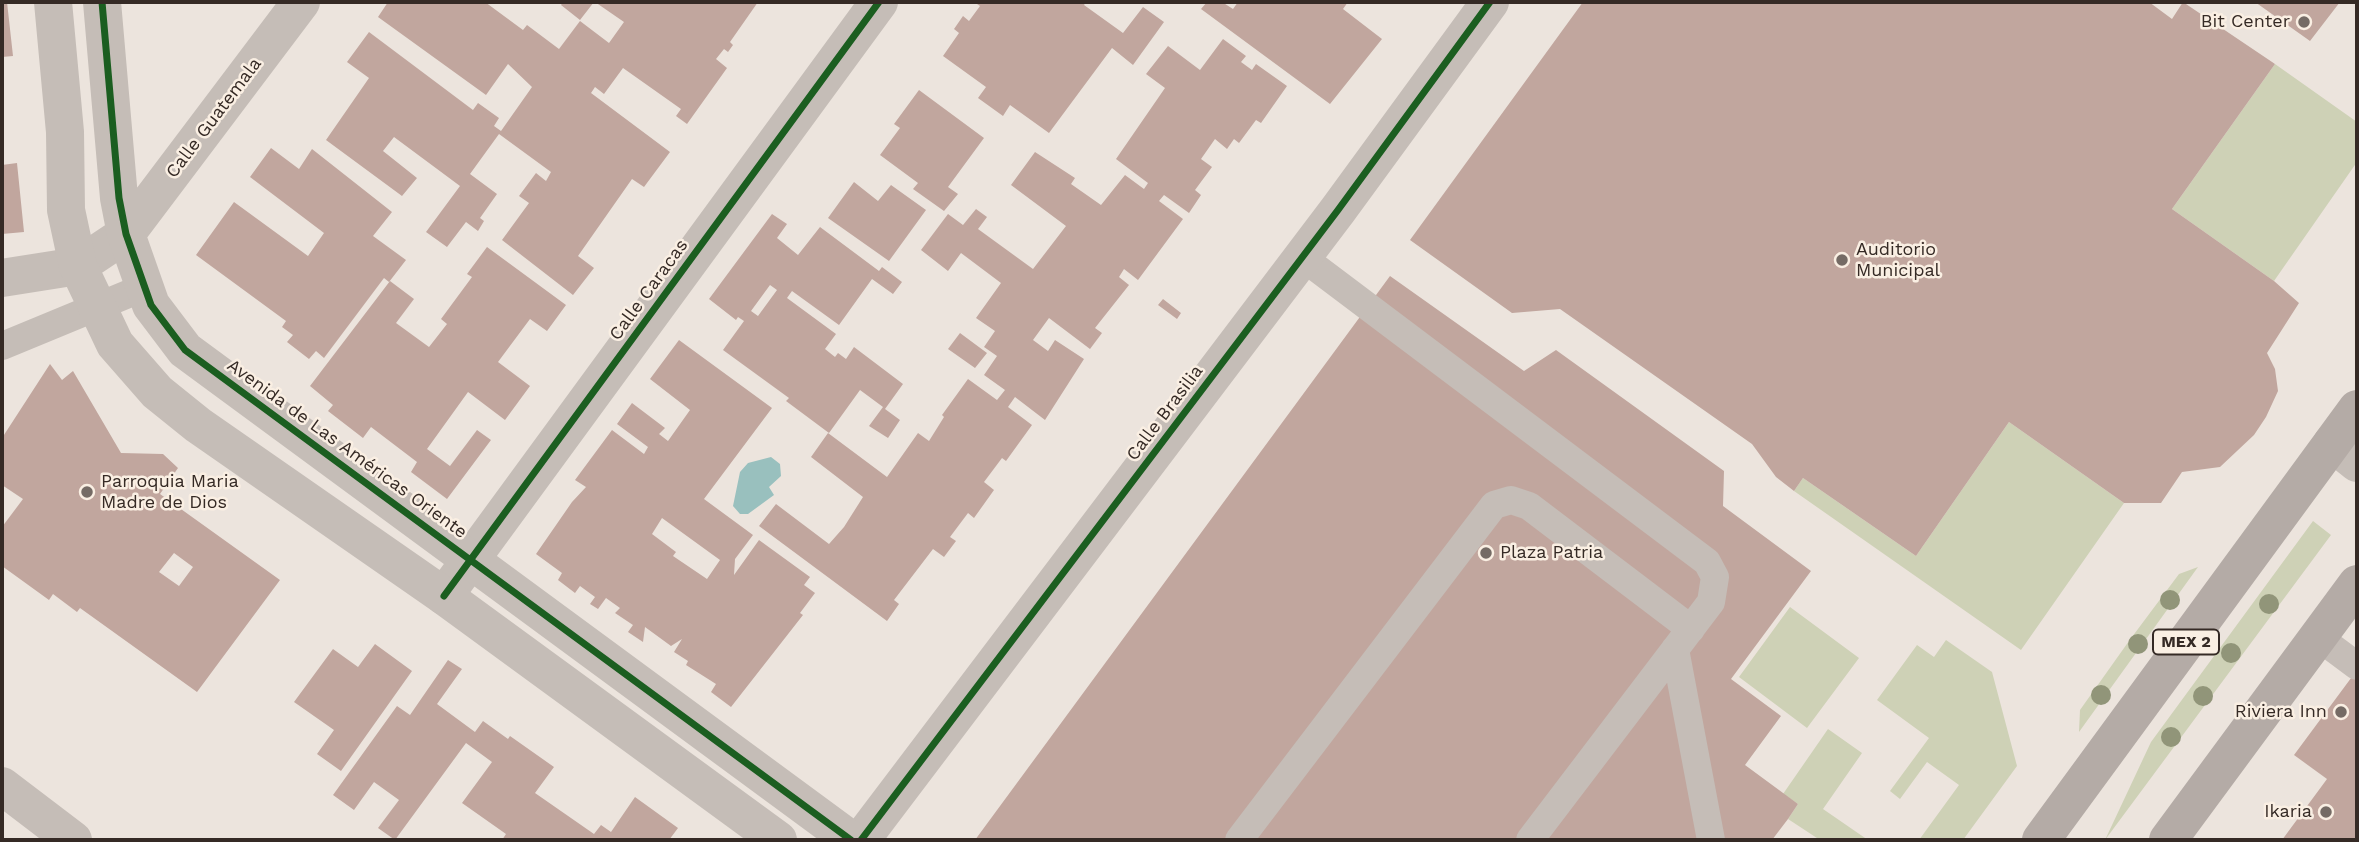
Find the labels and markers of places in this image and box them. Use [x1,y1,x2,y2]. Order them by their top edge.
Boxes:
place label: Bit Center [2201,11,2290,33]
marker: Bit Center [2296,14,2312,30]
place label: Auditorio Municipal [1856,239,1940,282]
marker: Auditorio Municipal [1834,252,1850,268]
place label: Parroquia Maria Madre de Dios [101,471,239,514]
marker: Parroquia Maria Madre de Dios [79,484,95,500]
place label: Plaza Patria [1500,542,1603,564]
marker: Plaza Patria [1478,545,1494,561]
place label: Riviera Inn [2235,701,2327,723]
marker: Riviera Inn [2333,704,2349,720]
place label: Ikaria [2264,801,2312,823]
marker: Ikaria [2318,804,2334,820]

